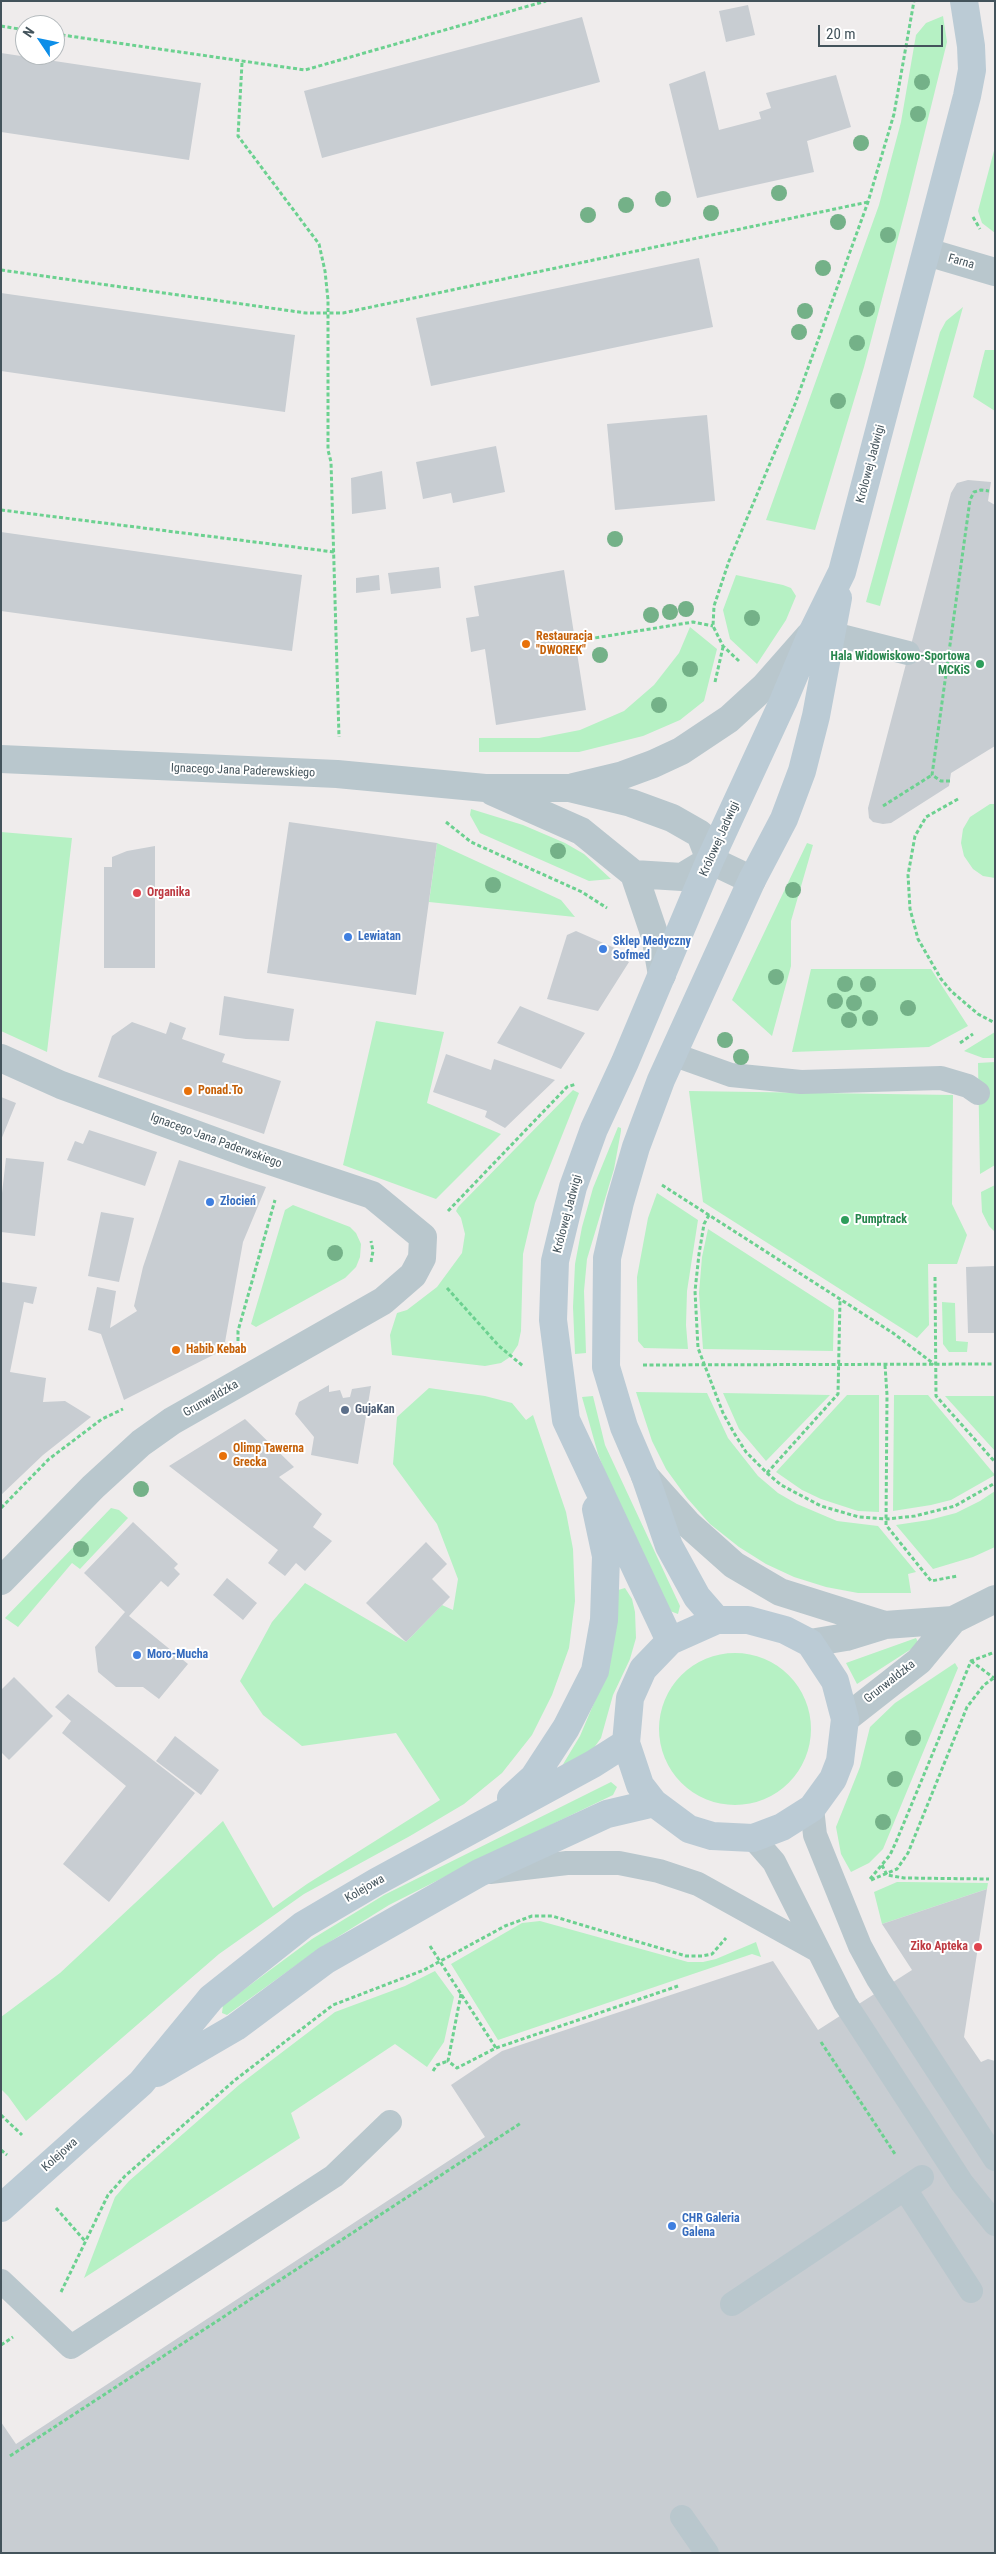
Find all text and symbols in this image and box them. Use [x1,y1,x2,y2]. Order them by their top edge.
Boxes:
north arrow [15,15,65,65]
scale bar [821,15,946,47]
text: N [19,24,37,40]
text: 20 m [826,25,856,43]
street label: Farna [946,251,976,273]
street label: Królowej Jadwigi [854,423,888,505]
place label: Restauracja "DWOREK" [536,630,593,658]
marker: Restauracja "DWOREK" [520,638,532,650]
place label: Hala Widowiskowo-Sportowa MCKiS [831,650,970,678]
marker: Hala Widowiskowo-Sportowa MCKiS [974,658,986,670]
street label: Ignacego Jana Paderewskiego [171,761,315,781]
street label: Królowej Jadwigi [697,799,743,879]
place label: Organika [147,886,190,900]
marker: Organika [131,887,143,899]
place label: Lewiatan [358,930,401,944]
marker: Lewiatan [342,931,354,943]
place label: Sklep Medyczny Sofmed [613,935,691,963]
marker: Sklep Medyczny Sofmed [597,943,609,955]
place label: Ponad.To [198,1084,243,1098]
marker: Ponad.To [182,1085,194,1097]
street label: Ignacego Jana Paderwskiego [148,1110,284,1172]
street label: Królowej Jadwigi [551,1173,585,1255]
place label: Złocień [220,1195,256,1209]
marker: Złocień [204,1196,216,1208]
place label: Pumptrack [855,1213,907,1227]
marker: Pumptrack [839,1214,851,1226]
place label: Habib Kebab [186,1343,246,1357]
marker: Habib Kebab [170,1344,182,1356]
street label: Grunwaldzka [181,1378,241,1420]
place label: GujaKan [355,1403,395,1417]
marker: GujaKan [339,1404,351,1416]
place label: Olimp Tawerna Grecka [233,1442,304,1470]
marker: Olimp Tawerna Grecka [217,1450,229,1462]
place label: Moro-Mucha [147,1648,208,1662]
marker: Moro-Mucha [131,1649,143,1661]
street label: Grunwaldzka [862,1658,918,1706]
street label: Kolejowa [343,1872,387,1906]
place label: Ziko Apteka [910,1940,968,1954]
marker: Ziko Apteka [972,1941,984,1953]
street label: Kolejowa [39,2135,81,2175]
place label: CHR Galeria Galena [682,2212,740,2240]
marker: CHR Galeria Galena [666,2220,678,2232]

